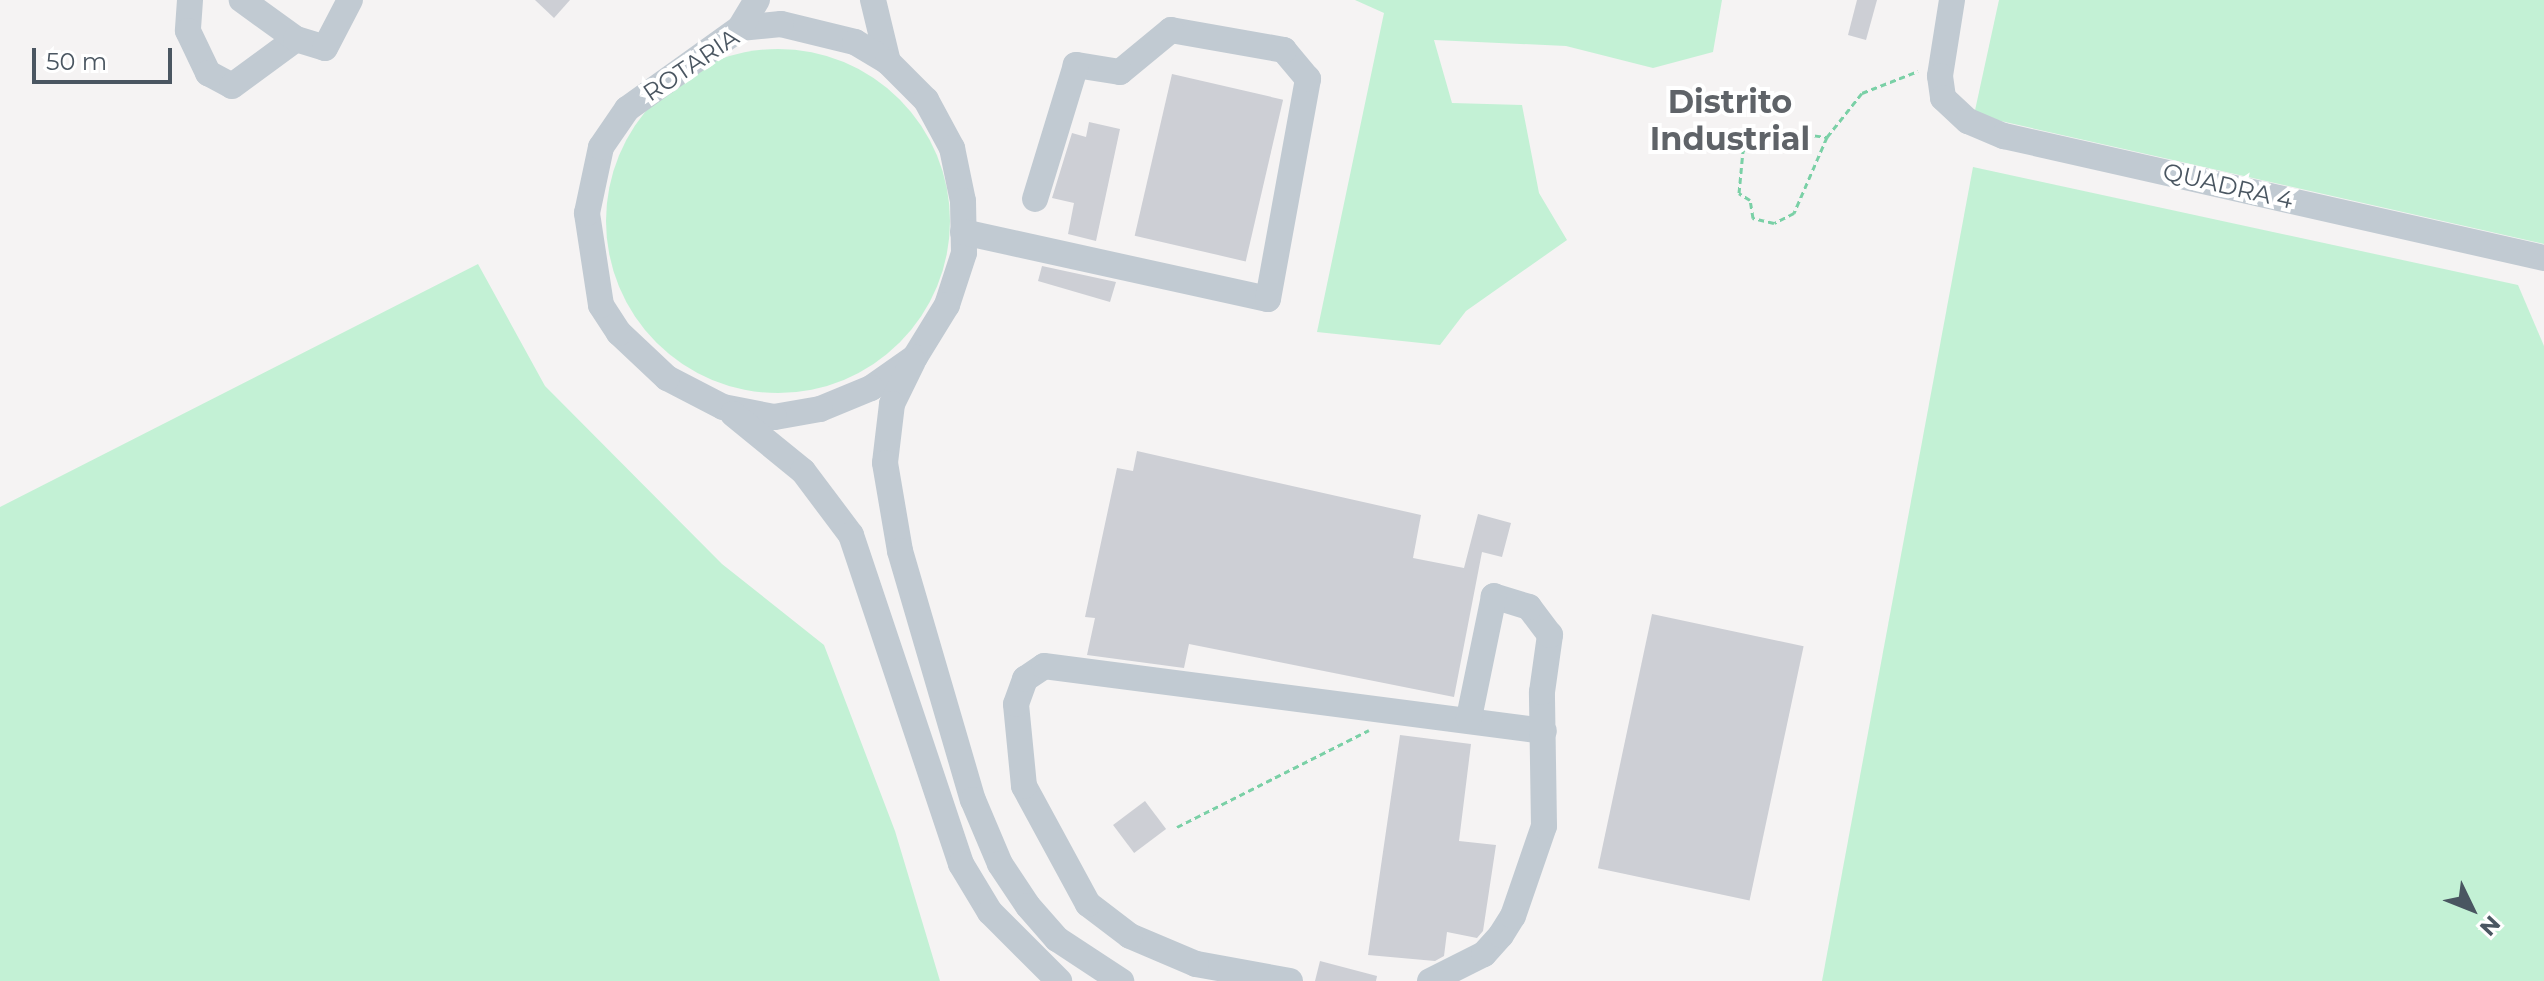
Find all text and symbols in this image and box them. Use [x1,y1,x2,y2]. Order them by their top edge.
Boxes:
street label: ROTARIA [638,23,744,107]
scale bar [36,32,176,82]
text: 50 m [46,47,107,76]
district label: Distrito Industrial [1650,84,1810,159]
street label: QUADRA 4 [2160,157,2296,215]
north arrow [2432,869,2512,949]
text: N [2474,910,2506,941]

